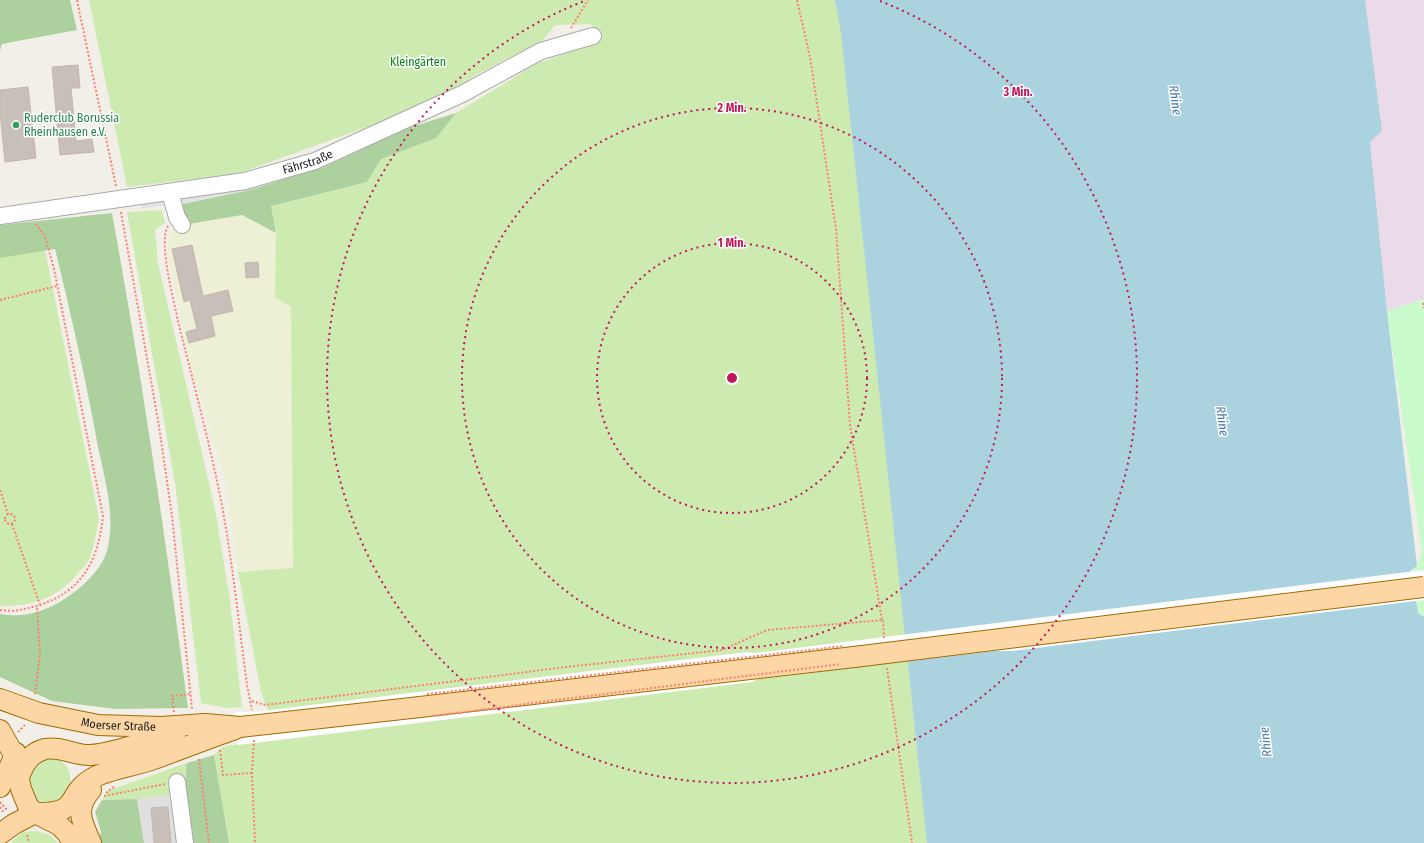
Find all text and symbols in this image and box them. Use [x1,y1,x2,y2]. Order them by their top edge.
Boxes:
park label: Kleingärten [390,55,446,69]
water label: Rhine [1166,84,1185,116]
text: 3 Min. [1003,85,1033,99]
text: 2 Min. [717,101,747,115]
place label: Ruderclub Borussia Rheinhausen e.V. [24,111,119,139]
marker: Ruderclub Borussia Rheinhausen e.V. [11,120,21,130]
street label: Fährstraße [281,147,335,177]
text: 1 Min. [718,236,746,250]
centre of rings [725,371,739,385]
water label: Rhine [1213,405,1232,437]
street label: Moerser Straße [80,715,156,734]
water label: Rhine [1256,726,1275,758]

